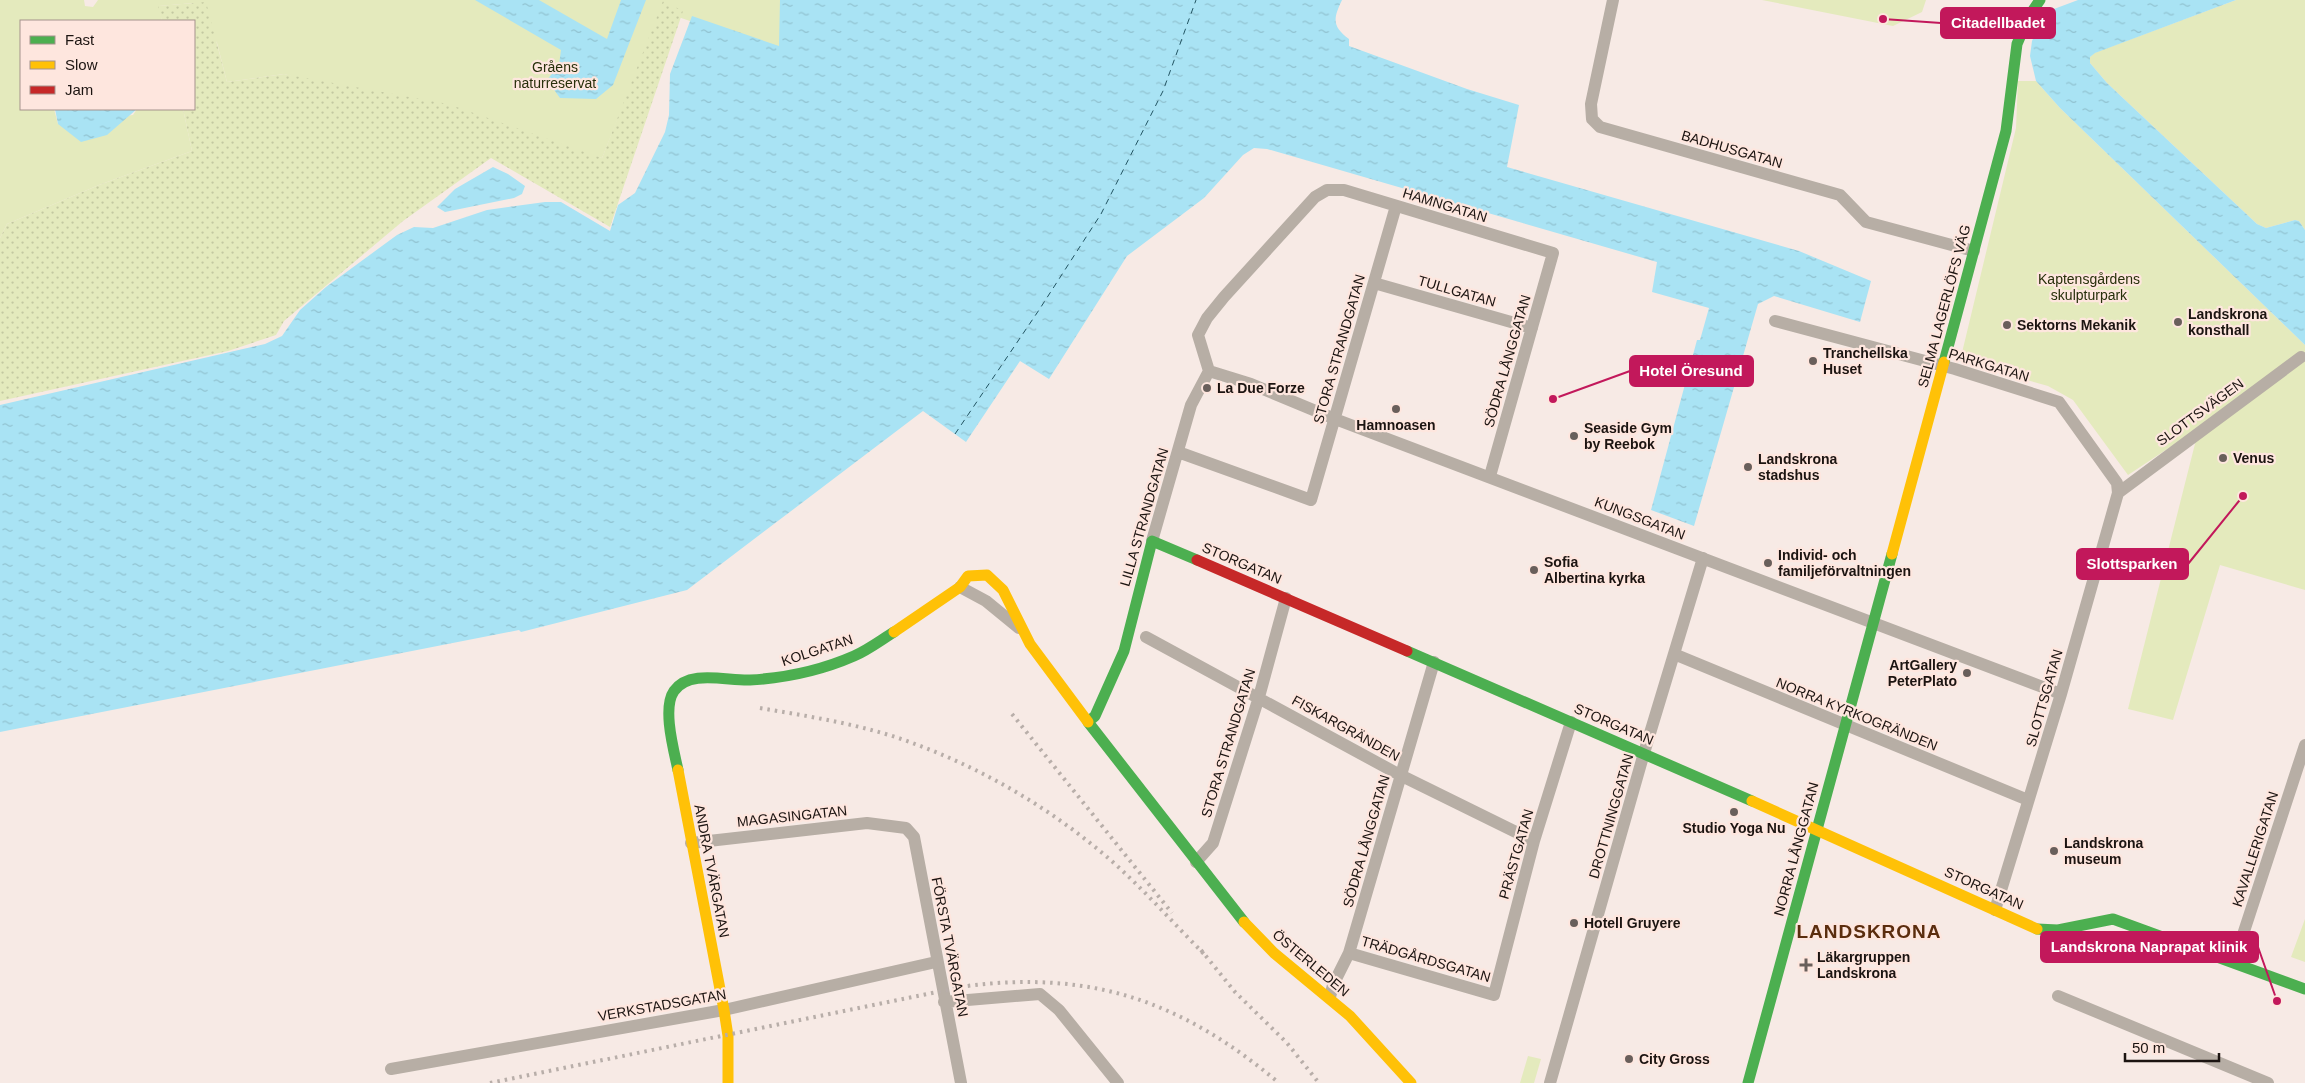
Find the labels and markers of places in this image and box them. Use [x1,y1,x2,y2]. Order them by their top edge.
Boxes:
callout: Citadellbadet [1941,8,2055,38]
place label: Landskrona konsthall [2188,306,2268,338]
marker: Landskrona konsthall [2172,316,2184,328]
place label: Sektorns Mekanik [2017,317,2136,333]
marker: Sektorns Mekanik [2001,319,2013,331]
place label: Tranchellska Huset [1823,345,1908,377]
marker: Tranchellska Huset [1807,355,1819,367]
callout: Hotel Öresund [1630,356,1753,386]
place label: La Due Forze [1217,380,1305,396]
marker: La Due Forze [1201,382,1213,394]
marker: Hamnoasen [1390,403,1402,415]
place label: Hamnoasen [1356,417,1436,433]
place label: Seaside Gym by Reebok [1584,420,1672,452]
marker: Seaside Gym by Reebok [1568,430,1580,442]
place label: Venus [2233,450,2274,466]
place label: Landskrona stadshus [1758,451,1838,483]
marker: Venus [2217,452,2229,464]
marker: Landskrona stadshus [1742,461,1754,473]
place label: Individ- och familjeförvaltningen [1778,547,1911,579]
callout: Slottsparken [2077,549,2188,579]
place label: Sofia Albertina kyrka [1544,554,1645,586]
marker: Individ- och familjeförvaltningen [1762,557,1774,569]
marker: Sofia Albertina kyrka [1528,564,1540,576]
place label: ArtGallery PeterPlato [1888,657,1957,689]
marker: ArtGallery PeterPlato [1961,667,1973,679]
marker: Studio Yoga Nu [1728,806,1740,818]
place label: Studio Yoga Nu [1683,820,1785,836]
place label: Landskrona museum [2064,835,2144,867]
marker: Landskrona museum [2048,845,2060,857]
place label: Hotell Gruyere [1584,915,1681,931]
marker: Hotell Gruyere [1568,917,1580,929]
callout: Landskrona Naprapat klinik [2041,932,2258,962]
place label: Läkargruppen Landskrona [1817,949,1910,981]
marker: Läkargruppen Landskrona [1799,958,1813,972]
place label: City Gross [1639,1051,1710,1067]
marker: City Gross [1623,1053,1635,1065]

